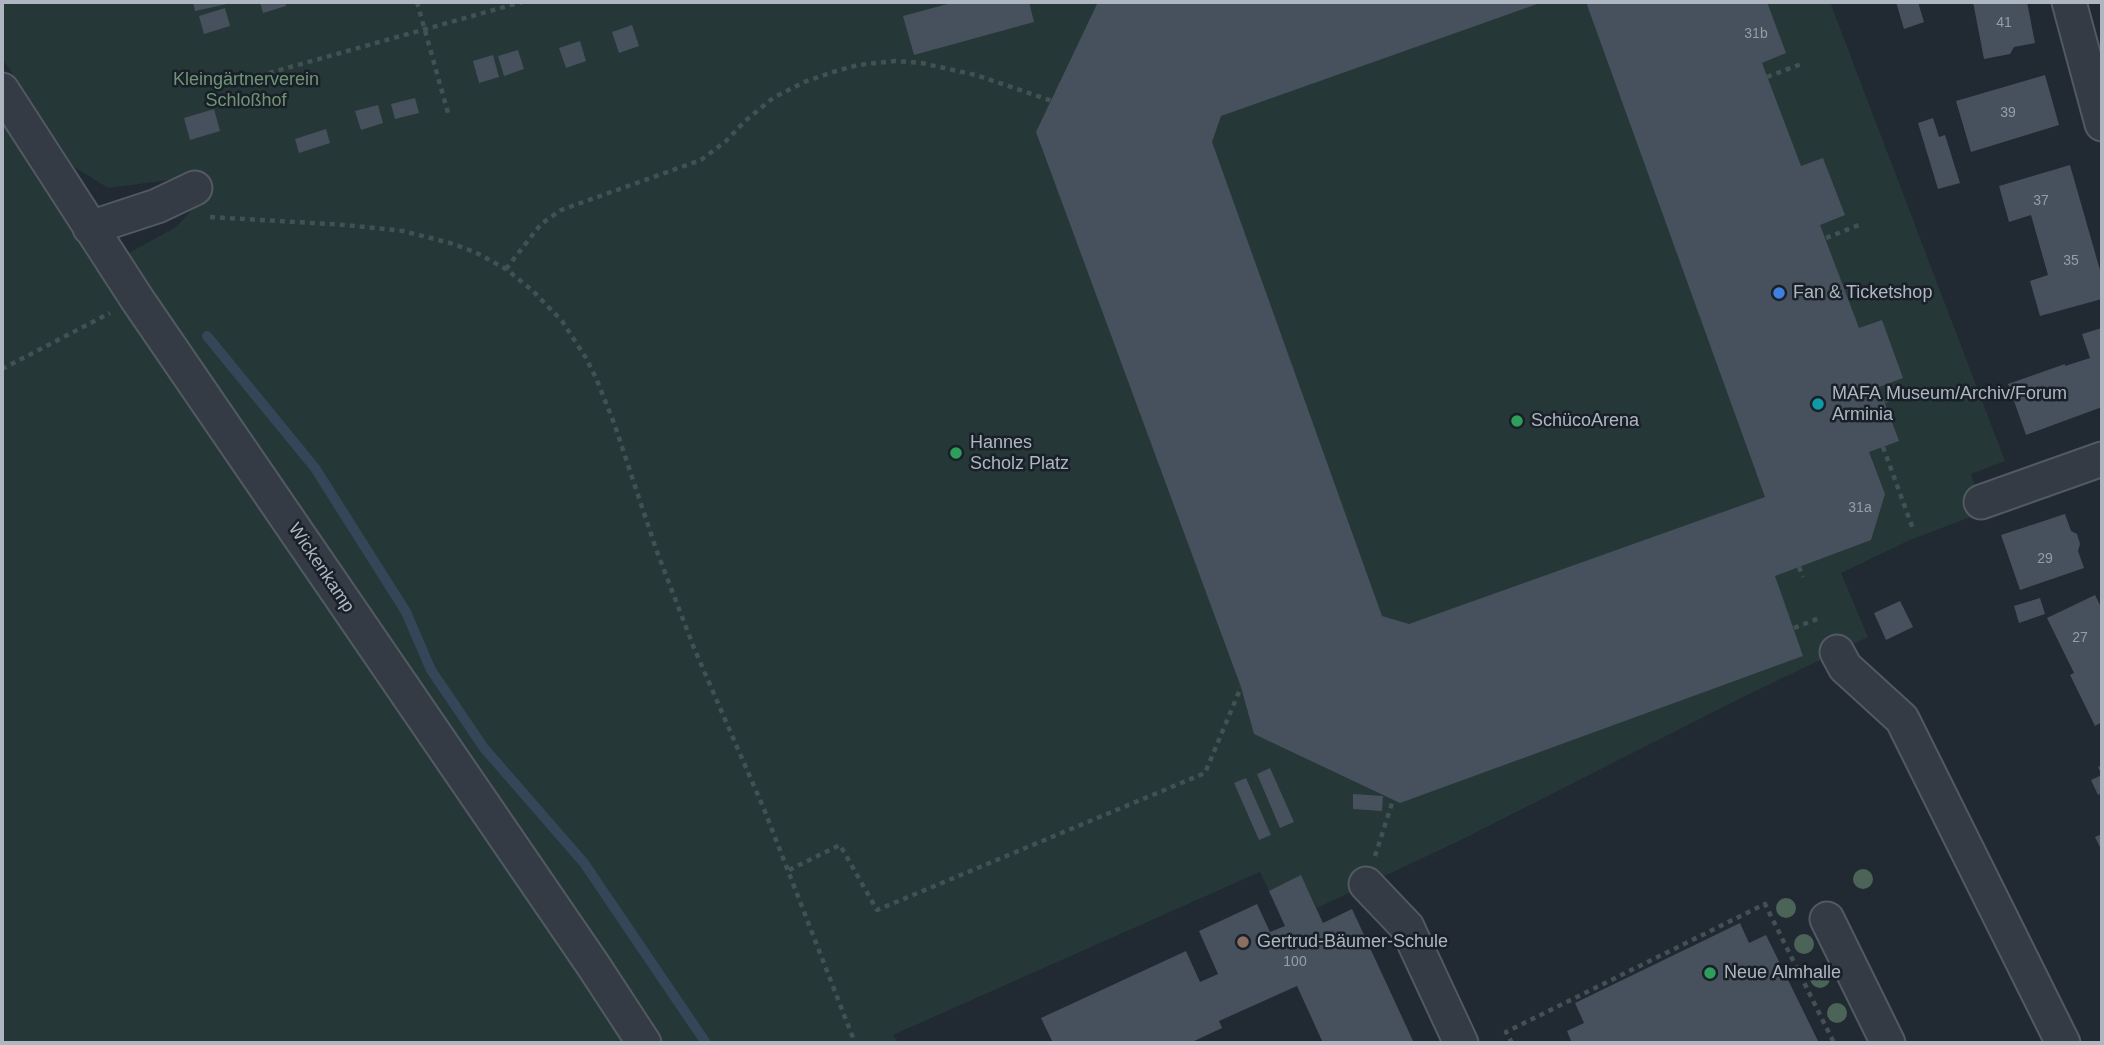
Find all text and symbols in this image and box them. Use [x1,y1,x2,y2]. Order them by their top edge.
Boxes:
house number: 41 [1996,15,2012,31]
house number: 31b [1744,26,1768,42]
park label: Kleingärtnerverein Schloßhof [173,69,319,112]
house number: 39 [2000,105,2016,121]
house number: 37 [2033,193,2049,209]
house number: 35 [2063,253,2079,269]
place label: Fan & Ticketshop [1793,282,1932,304]
marker: Fan & Ticketshop [1771,285,1787,301]
place label: MAFA Museum/Archiv/Forum Arminia [1832,383,2067,426]
marker: MAFA Museum/Archiv/Forum Arminia [1810,396,1826,412]
place label: SchücoArena [1531,410,1639,432]
marker: SchücoArena [1509,413,1525,429]
place label: Hannes Scholz Platz [970,432,1069,474]
marker: Hannes Scholz Platz [948,445,964,461]
house number: 31a [1848,500,1872,516]
street label: Wickenkamp [283,519,359,617]
house number: 29 [2037,551,2053,567]
house number: 27 [2072,630,2088,646]
place label: Gertrud-Bäumer-Schule [1257,931,1448,953]
marker: Gertrud-Bäumer-Schule [1235,934,1251,950]
house number: 100 [1283,954,1307,970]
place label: Neue Almhalle [1724,962,1841,984]
marker: Neue Almhalle [1702,965,1718,981]

